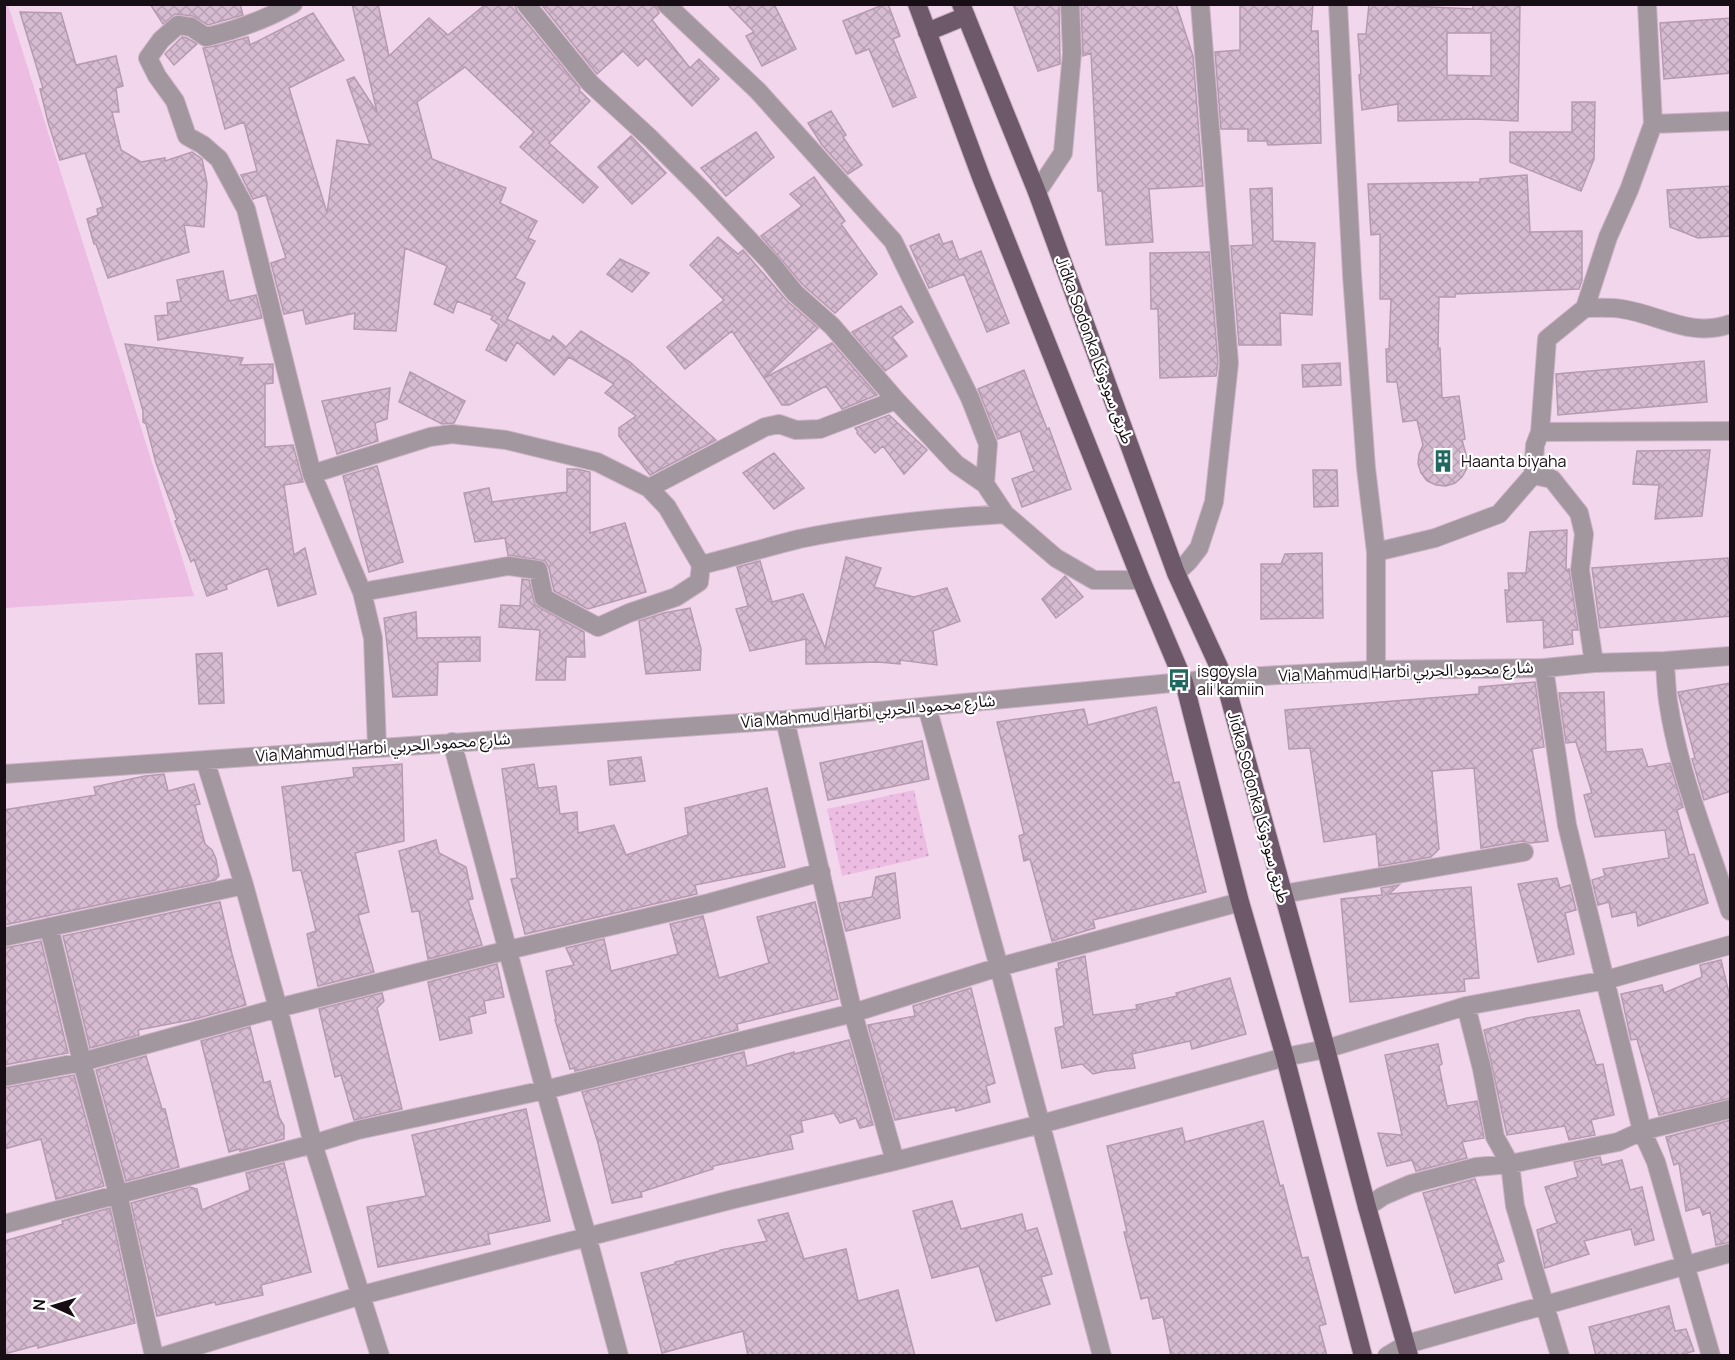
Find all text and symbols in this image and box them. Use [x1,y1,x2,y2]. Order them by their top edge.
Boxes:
street label: Jidka Sodonka طريق سودونكا [1051,253,1139,447]
building icon: Haanta biyaha [1430,448,1456,474]
place label: Haanta biyaha [1461,450,1566,472]
street label: Via Mahmud Harbi شارع محمود الحربي [1278,656,1534,688]
place label: isgoysla ali kamiin [1197,660,1264,700]
bus stop icon: isgoysla ali kamiin [1166,667,1192,693]
street label: Via Mahmud Harbi شارع محمود الحربي [740,689,996,735]
street label: Jidka Sodonka طريق سودونكا [1223,709,1295,906]
street label: Via Mahmud Harbi شارع محمود الحربي [255,727,511,769]
north arrow [24,1276,84,1336]
text: N [28,1298,50,1311]

